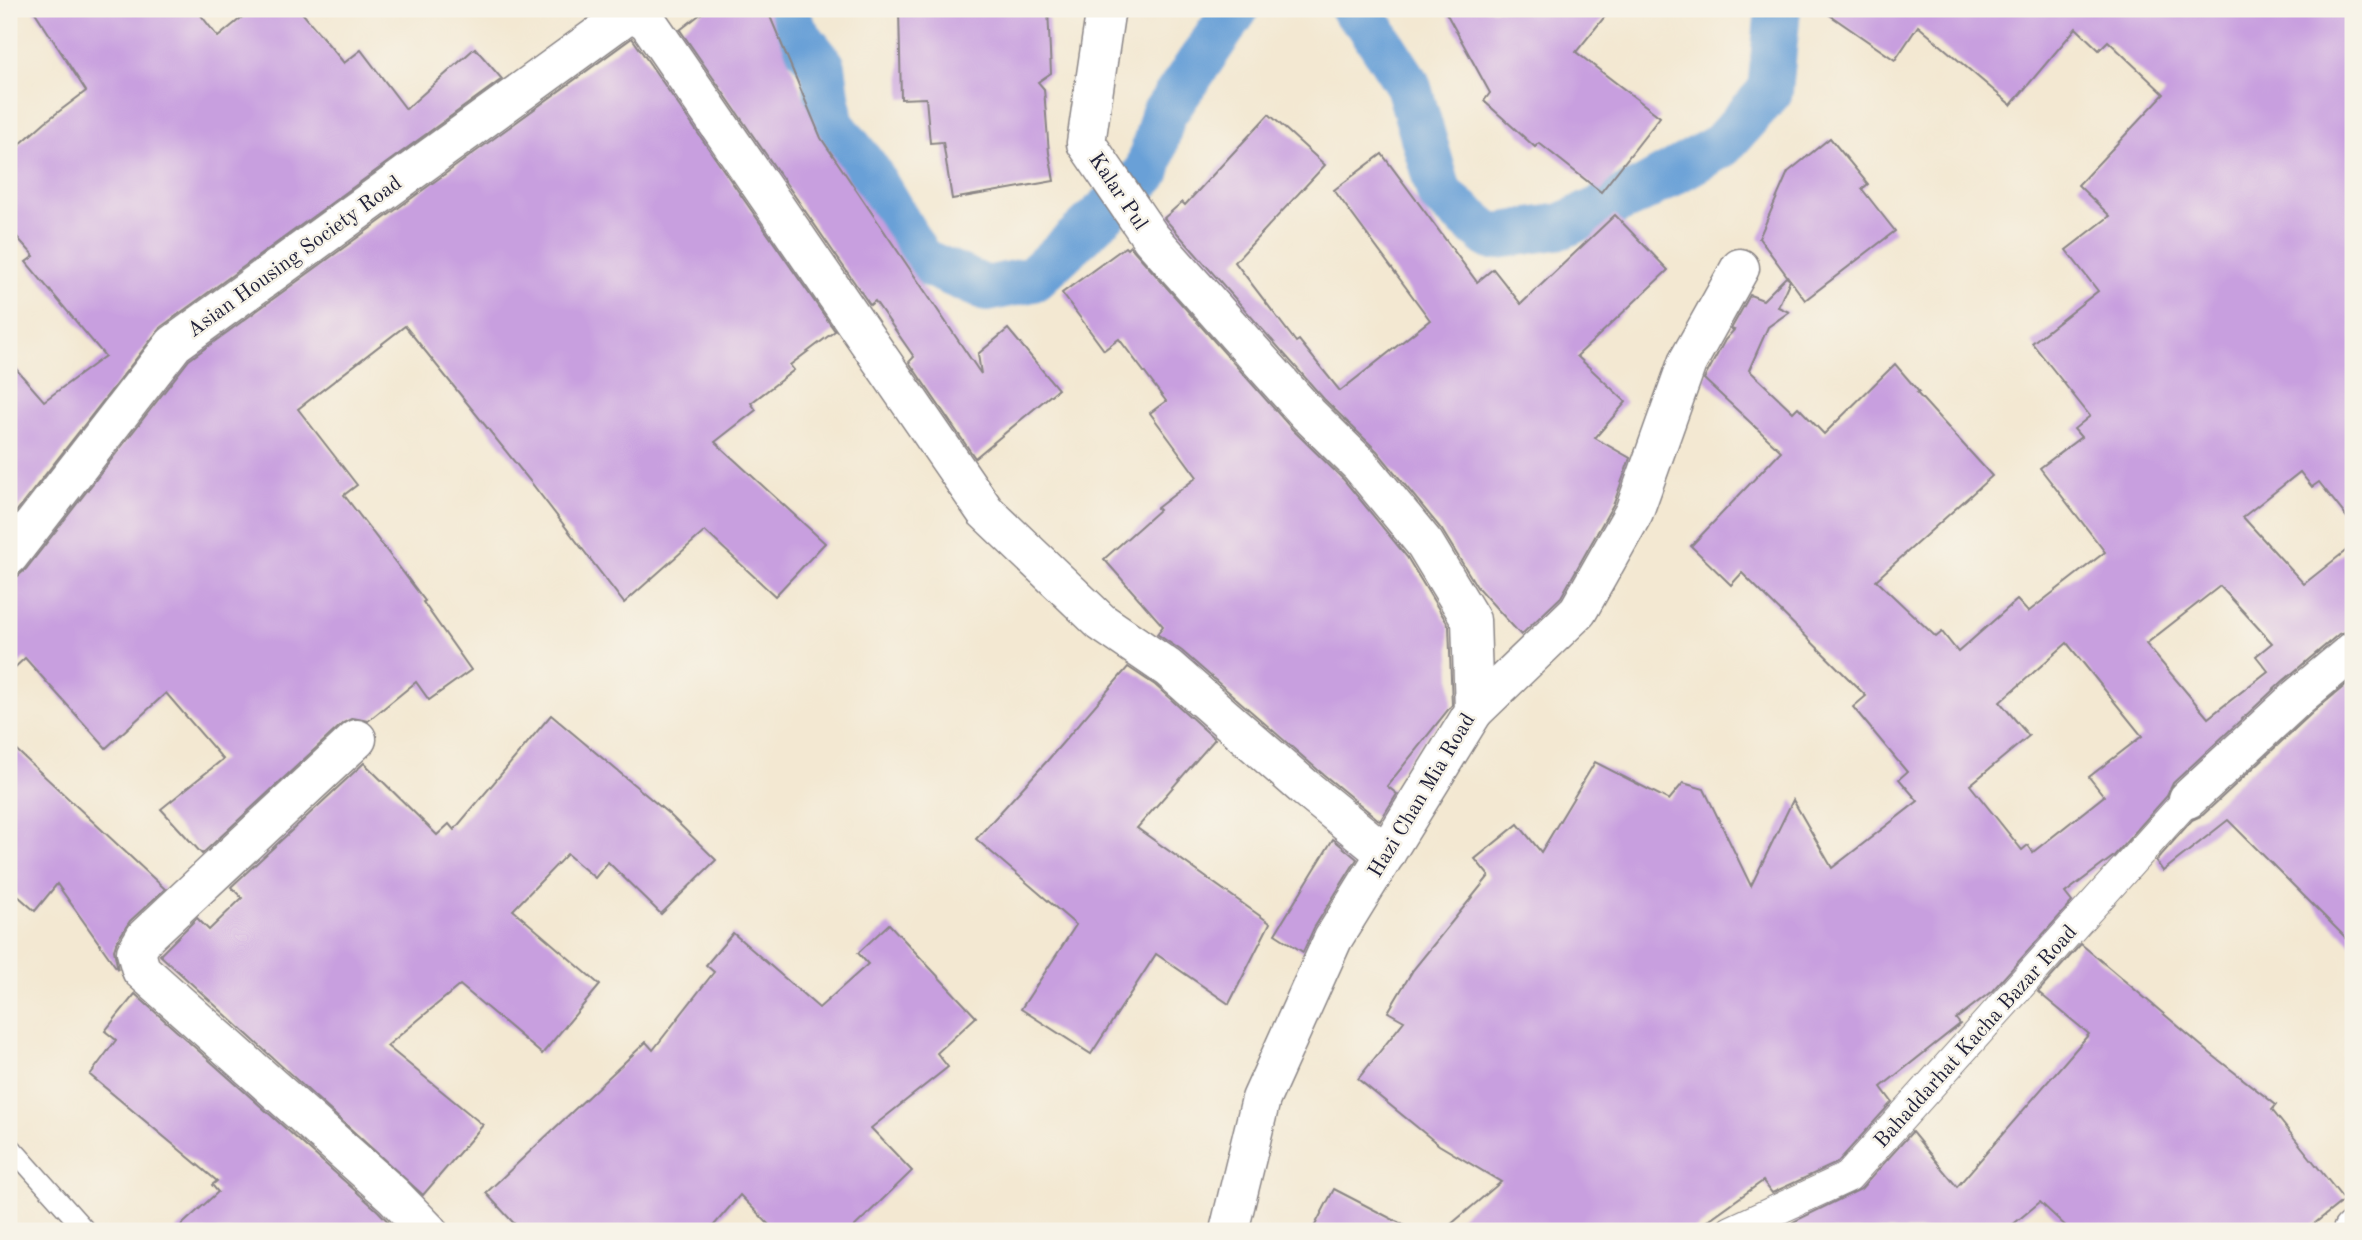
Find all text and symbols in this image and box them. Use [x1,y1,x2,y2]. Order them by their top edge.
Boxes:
street label: Kalar Pul [1084,150,1151,234]
street label: Asian Housing Society Road [184,173,406,342]
street label: Hazi Chan Mia Road [1365,710,1479,881]
street label: Bahaddarhat Kacha Bazar Road [1871,922,2081,1152]

